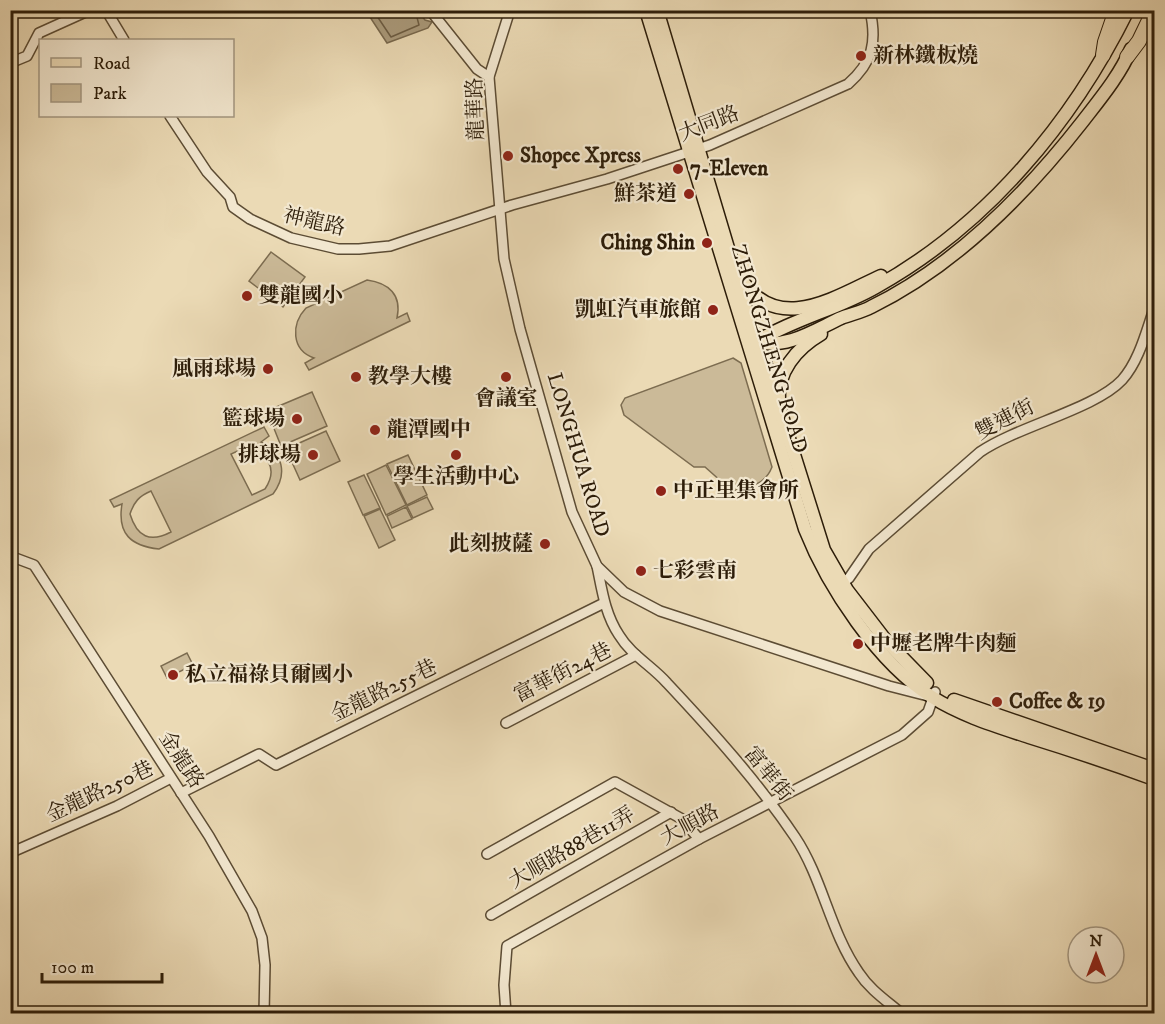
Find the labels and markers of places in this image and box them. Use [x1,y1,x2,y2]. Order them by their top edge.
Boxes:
place label: 新林鐵板燒 [873,43,978,69]
marker: 新林鐵板燒 [854,49,868,63]
place label: Shopee Xpress [520,143,641,169]
marker: Shopee Xpress [501,149,515,163]
place label: 7-Eleven [690,156,769,182]
marker: 7-Eleven [671,162,685,176]
place label: 鮮茶道 [614,181,677,207]
marker: 鮮茶道 [682,187,696,201]
place label: Ching Shin [601,230,696,256]
marker: Ching Shin [700,236,714,250]
place label: 雙龍國小 [259,283,343,309]
marker: 雙龍國小 [240,289,254,303]
place label: 凱虹汽車旅館 [575,297,701,323]
marker: 凱虹汽車旅館 [706,303,720,317]
place label: 風雨球場 [172,356,256,382]
marker: 風雨球場 [261,362,275,376]
place label: 教學大樓 [368,364,452,390]
marker: 教學大樓 [349,370,363,384]
marker: 會議室 [499,370,513,384]
place label: 會議室 [475,386,538,412]
place label: 籃球場 [222,406,285,432]
marker: 籃球場 [290,412,304,426]
place label: 龍潭國中 [387,417,471,443]
marker: 龍潭國中 [368,423,382,437]
place label: 排球場 [238,442,301,468]
marker: 排球場 [306,448,320,462]
marker: 學生活動中心 [449,448,463,462]
place label: 學生活動中心 [393,464,519,490]
place label: 中正里集會所 [673,478,799,504]
marker: 中正里集會所 [654,484,668,498]
place label: 此刻披薩 [449,531,533,557]
marker: 此刻披薩 [538,537,552,551]
place label: 七彩雲南 [653,558,737,584]
marker: 七彩雲南 [634,564,648,578]
place label: 中壢老牌牛肉麵 [870,631,1017,657]
marker: 中壢老牌牛肉麵 [851,637,865,651]
place label: 私立福祿貝爾國小 [185,662,353,688]
marker: 私立福祿貝爾國小 [166,668,180,682]
place label: Coffee & 19 [1009,689,1106,715]
marker: Coffee & 19 [990,695,1004,709]

